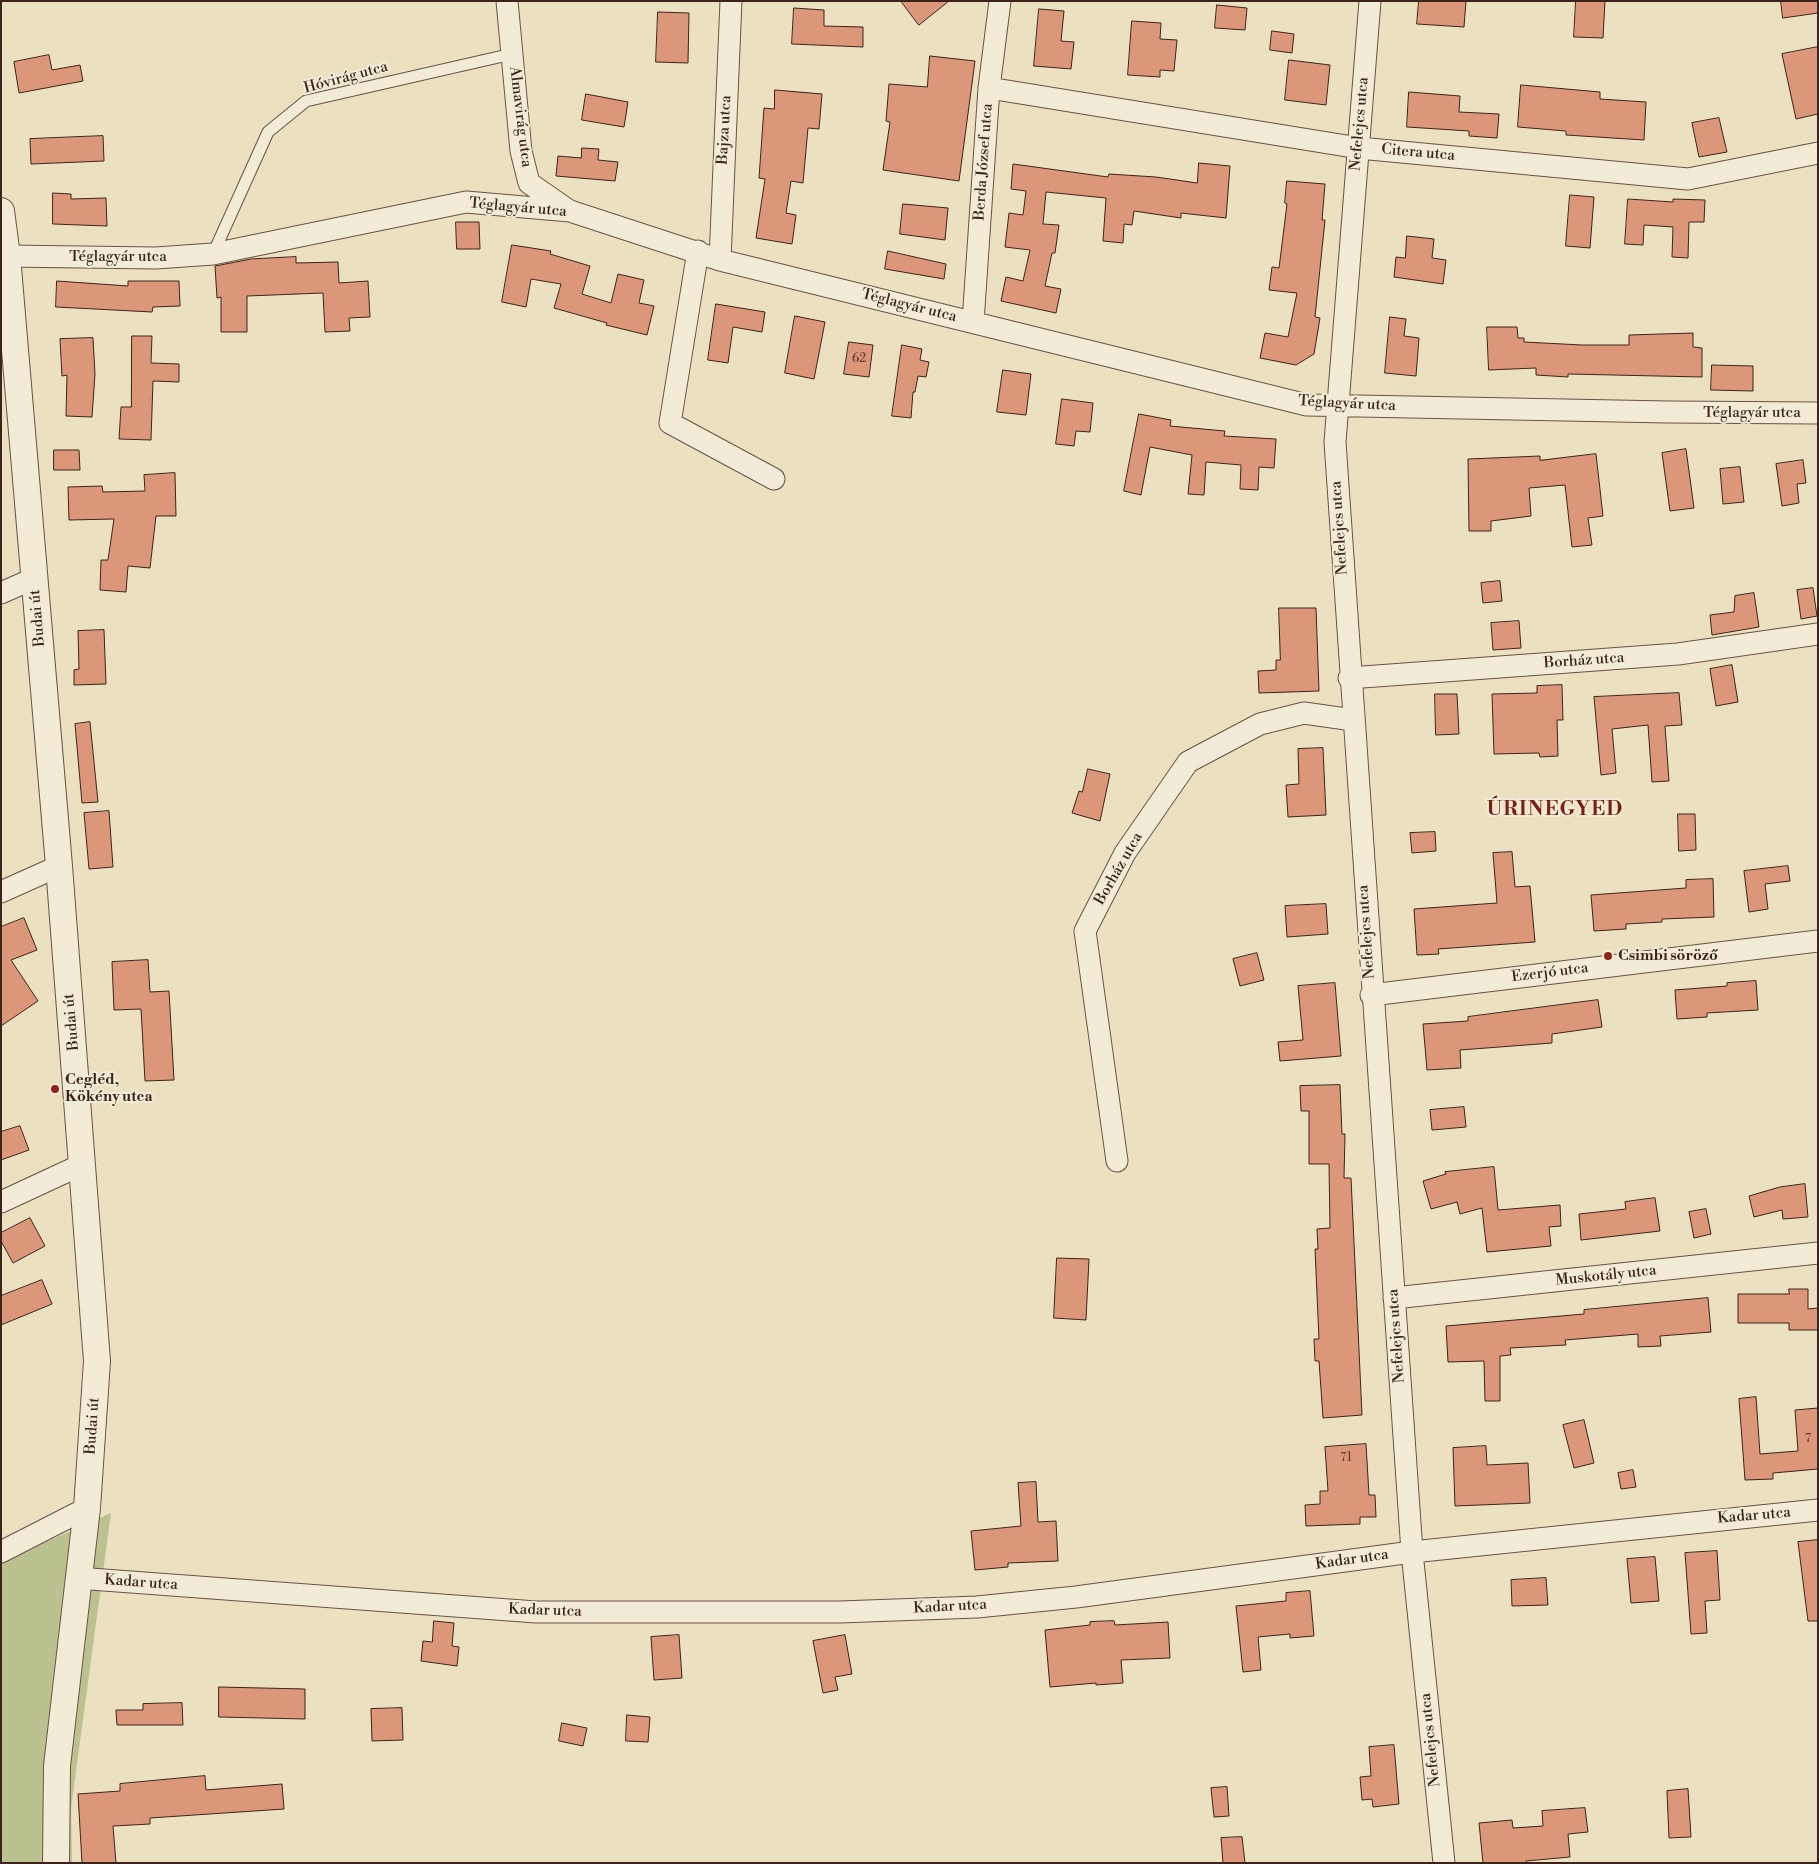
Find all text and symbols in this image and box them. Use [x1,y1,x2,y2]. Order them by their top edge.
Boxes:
street label: Hóvirág utca [302,58,390,98]
street label: Almavirág utca [505,66,535,168]
street label: Nefelejcs utca [1347,76,1373,172]
street label: Bajza utca [714,95,736,165]
street label: Berda József utca [971,103,997,221]
street label: Citera utca [1380,141,1456,165]
street label: Téglagyár utca [469,195,567,221]
street label: Téglagyár utca [69,248,167,266]
street label: Téglagyár utca [859,285,959,327]
house number: 62 [852,352,866,366]
street label: Téglagyár utca [1298,392,1396,416]
street label: Téglagyár utca [1703,404,1801,422]
street label: Nefelejcs utca [1328,480,1352,576]
street label: Budai út [27,589,49,647]
street label: Borház utca [1543,649,1625,673]
district label: ÚRINEGYED [1486,798,1624,822]
street label: Borház utca [1091,829,1147,909]
street label: Nefelejcs utca [1355,884,1379,980]
place label: Csimbi söröző [1618,947,1718,965]
marker: Csimbi söröző [1602,950,1614,962]
street label: Ezerjó utca [1511,959,1589,987]
street label: Budai út [61,993,83,1051]
place label: Cegléd, Kökény utca [65,1071,153,1106]
marker: Cegléd, Kökény utca [49,1083,61,1095]
street label: Muskotály utca [1555,1262,1657,1290]
street label: Nefelejcs utca [1385,1288,1409,1384]
street label: Budai út [82,1397,104,1455]
house number: 7 [1805,1432,1811,1446]
house number: 71 [1340,1451,1352,1465]
street label: Kadar utca [1717,1504,1791,1528]
street label: Kadar utca [1314,1546,1390,1574]
street label: Kadar utca [104,1571,178,1595]
street label: Kadar utca [913,1596,987,1618]
street label: Kadar utca [508,1601,582,1621]
street label: Nefelejcs utca [1417,1692,1445,1788]

